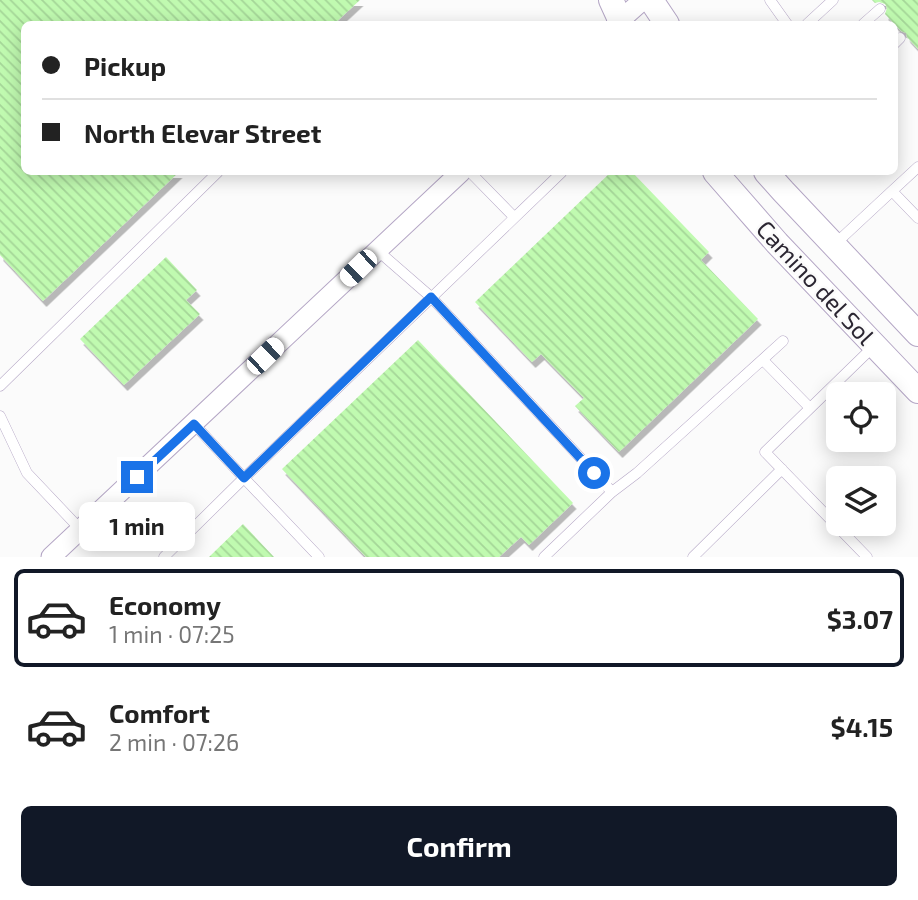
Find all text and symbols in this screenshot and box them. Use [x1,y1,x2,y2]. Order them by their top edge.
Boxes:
text: Pickup [84,50,166,81]
text: North Elevar Street [84,117,321,148]
street label: Camino del Sol [751,214,881,350]
car [336,246,381,290]
car [243,334,288,378]
map controls [826,382,896,536]
button: locate [826,382,896,452]
route start [578,457,610,489]
route end [121,461,153,493]
button: layers [826,466,896,536]
callout: 1 min [79,502,195,550]
text: 1 min [109,512,165,540]
icon: car [25,587,88,650]
text: Economy [109,589,221,620]
text: $3.07 [827,603,893,634]
text: 1 min · 07:25 [109,620,235,648]
icon: car [25,695,88,758]
text: Comfort [109,697,210,728]
text: $4.15 [831,711,893,742]
text: 2 min · 07:26 [109,728,239,756]
button: Confirm [21,806,897,886]

